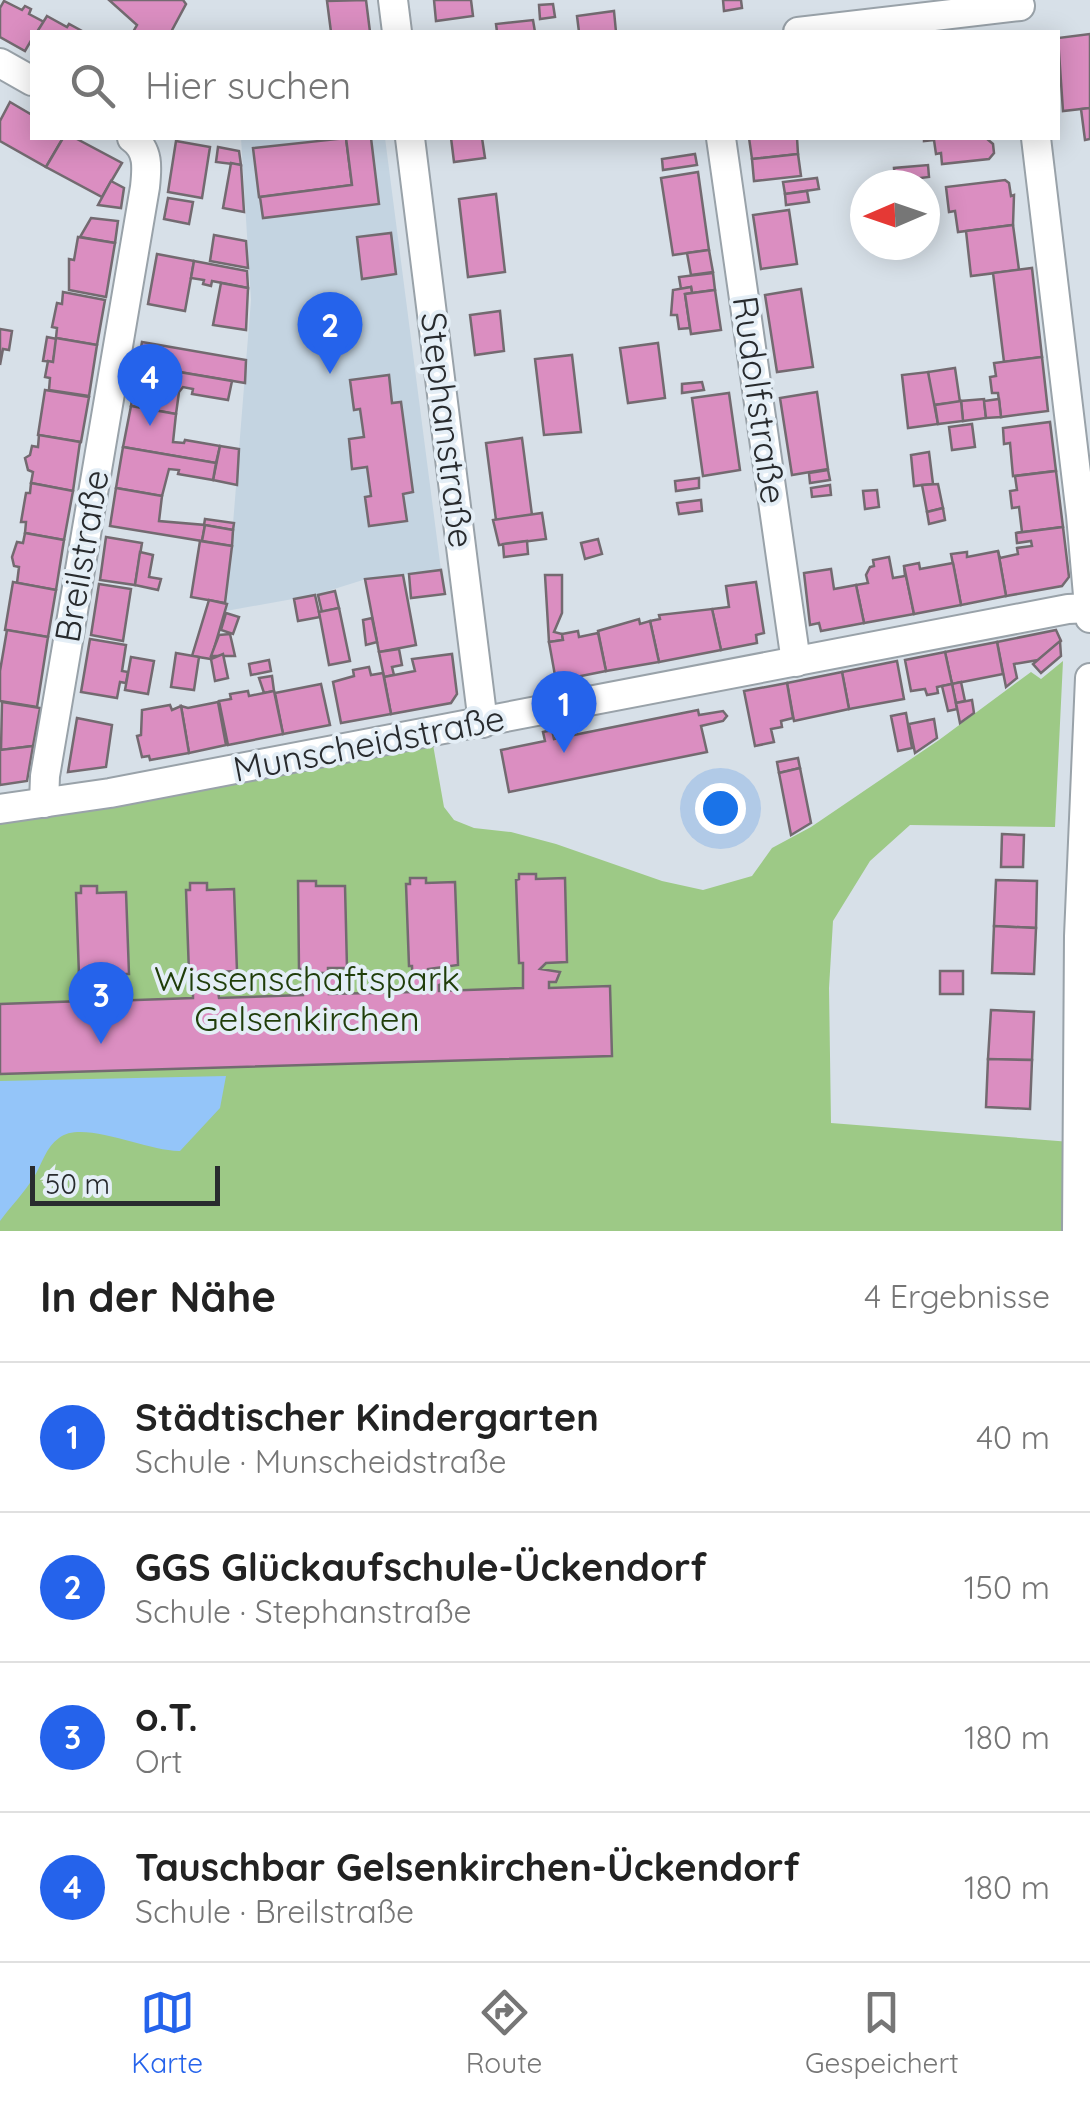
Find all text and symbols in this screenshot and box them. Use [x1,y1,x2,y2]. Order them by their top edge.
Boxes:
search box [30,30,1060,140]
icon: search [65,58,120,113]
text: Hier suchen [145,61,351,109]
north arrow [850,170,940,260]
pin: 2 [298,292,362,374]
street label: Rudolfstraße [724,293,796,507]
street label: Stephanstraße [412,309,484,550]
pin: 4 [118,344,182,426]
street label: Breilstraße [44,466,118,645]
pin: 1 [532,670,596,753]
street label: Munscheidstraße [229,695,508,791]
your location [695,783,746,834]
park label: Wissenschaftspark Gelsenkirchen [154,956,460,1040]
pin: 3 [68,962,134,1044]
scale bar [30,1161,220,1206]
text: 50 m [45,1166,110,1201]
text: In der Nähe [40,1270,276,1323]
text: 4 Ergebnisse [864,1276,1050,1316]
text: Städtischer Kindergarten [135,1393,599,1441]
text: 1 [66,1417,79,1457]
text: 40 m [976,1417,1050,1457]
text: Schule · Munscheidstraße [135,1441,507,1481]
text: GGS Glückaufschule-Ückendorf [135,1543,707,1591]
text: 2 [63,1567,82,1607]
text: 150 m [964,1567,1050,1607]
text: Schule · Stephanstraße [135,1591,472,1631]
text: o.T. [135,1693,198,1741]
text: 3 [64,1717,81,1757]
text: 180 m [964,1717,1050,1757]
text: Ort [135,1741,183,1781]
text: Tauschbar Gelsenkirchen-Ückendorf [135,1843,800,1891]
text: 4 [63,1867,82,1907]
text: 180 m [964,1867,1050,1907]
text: Schule · Breilstraße [135,1891,414,1931]
tab: Karte [131,1985,203,2080]
tab: Route [466,1985,542,2080]
tab: Gespeichert [805,1985,959,2080]

